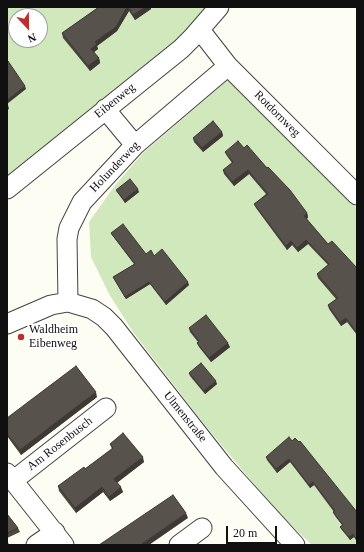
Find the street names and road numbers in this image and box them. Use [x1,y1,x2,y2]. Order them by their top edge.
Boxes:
street label: Eibenweg [92,80,138,122]
street label: Rotdornweg [251,88,303,140]
street label: Holunderweg [87,139,143,195]
street label: Ulmenstraße [160,389,210,445]
street label: Am Rosenbusch [24,414,96,474]

